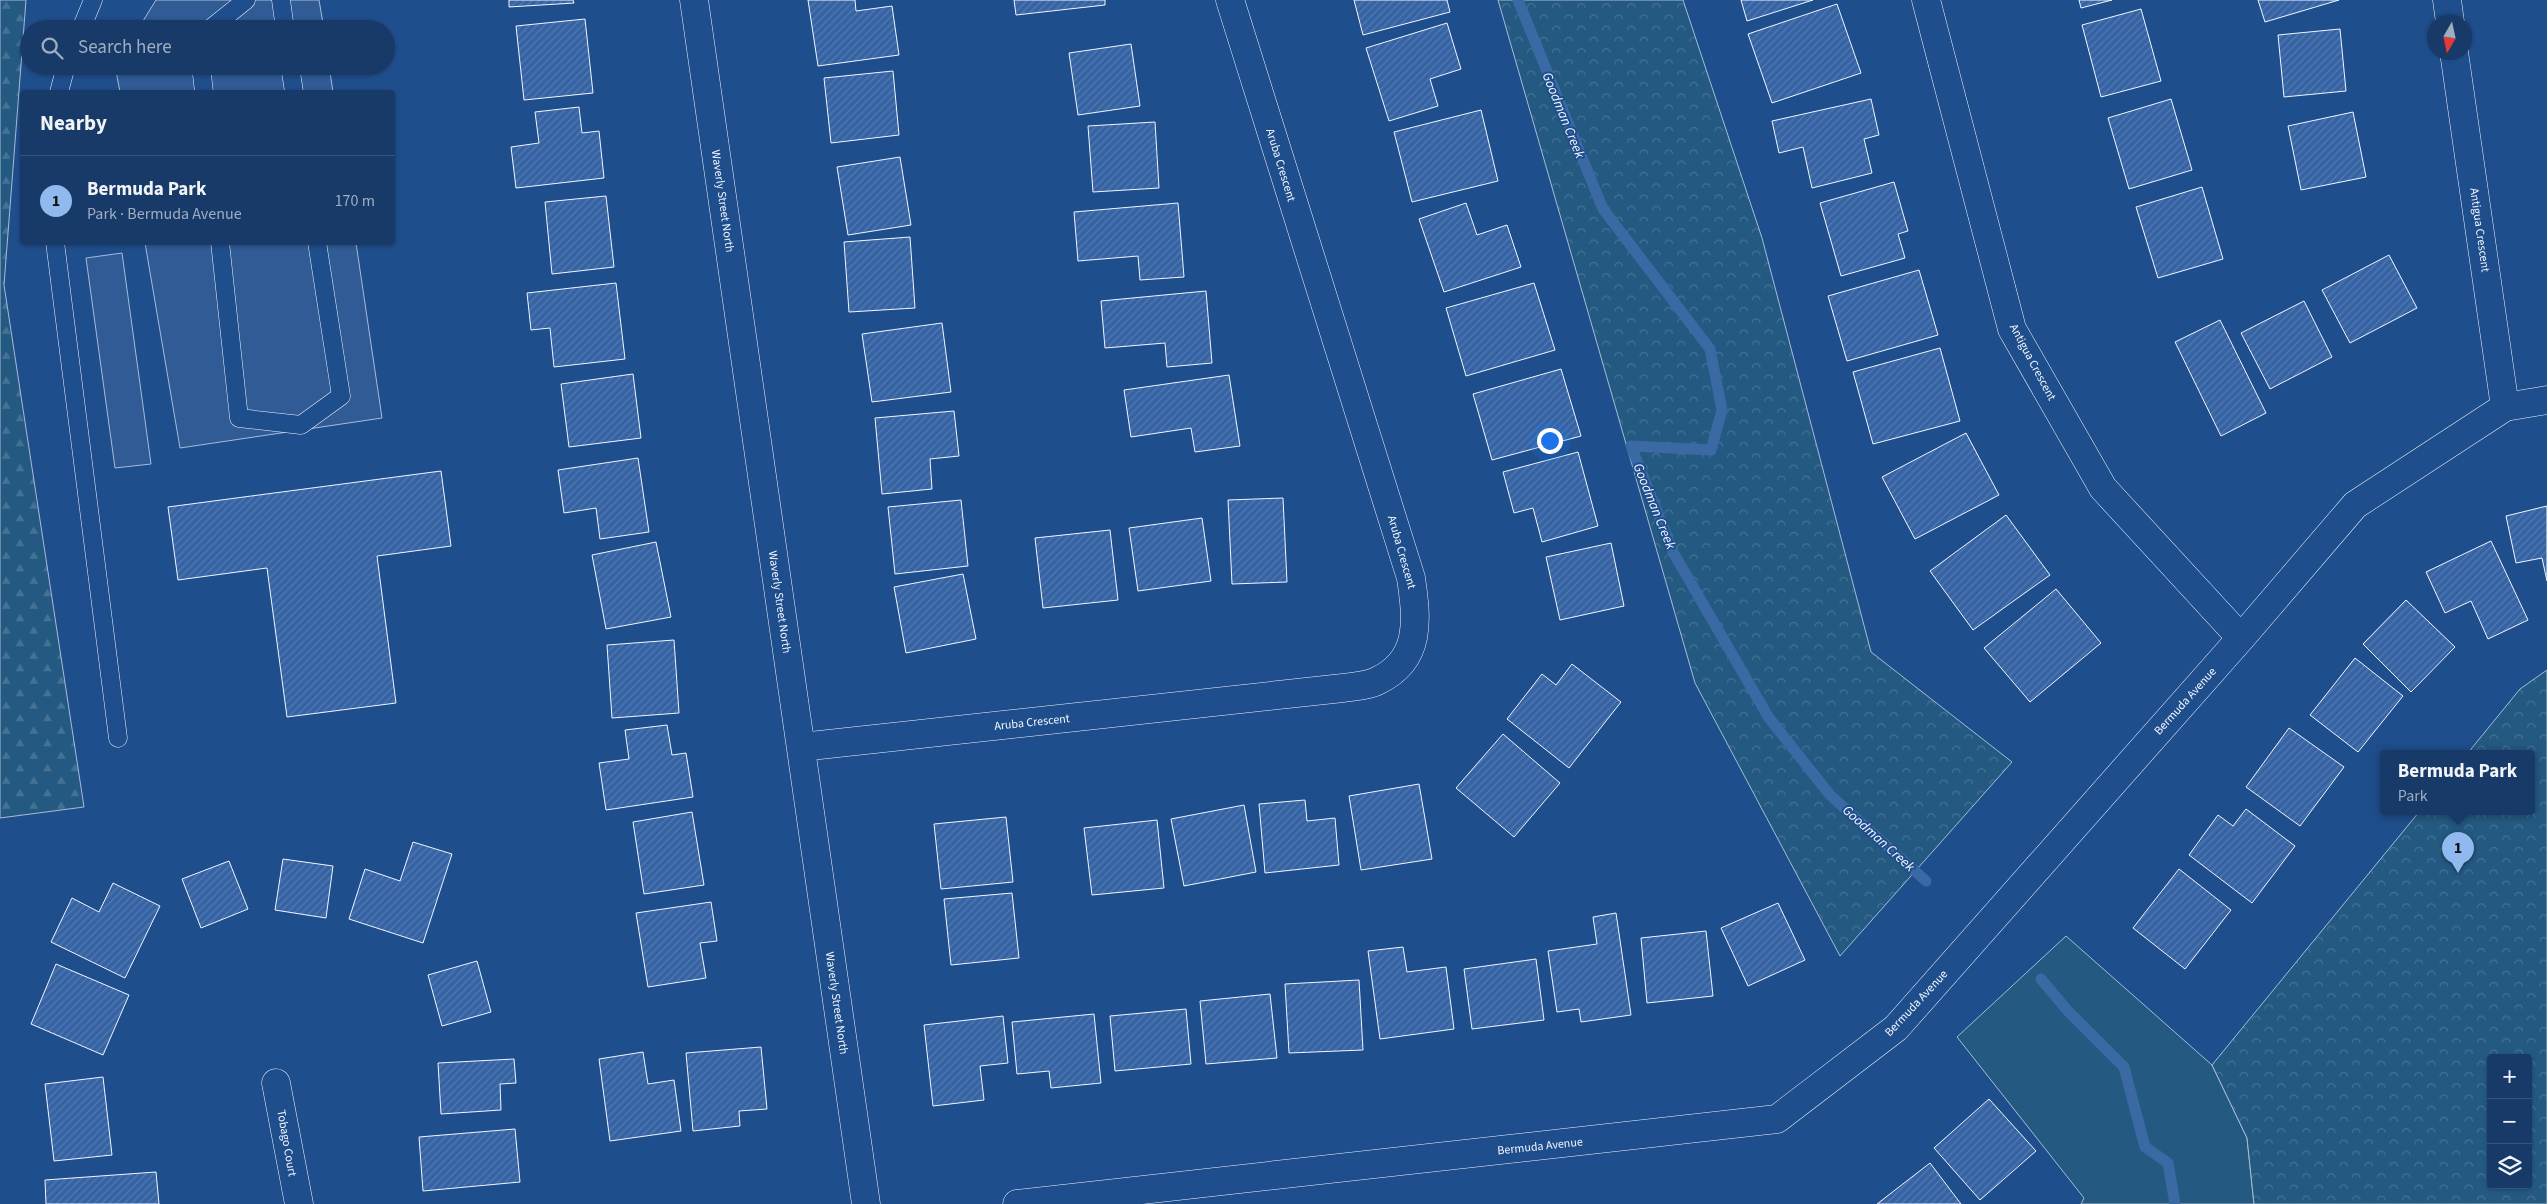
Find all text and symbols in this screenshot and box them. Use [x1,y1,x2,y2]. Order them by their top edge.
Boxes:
north arrow [2427,15,2472,60]
search box [20,20,395,75]
icon: search [38,34,66,62]
text: Search here [78,34,172,61]
water label: Goodman Creek [1537,69,1590,162]
text: Nearby [40,108,107,138]
street label: Aruba Crescent [1261,126,1300,204]
street label: Waverly Street North [707,149,738,254]
text: Bermuda Park [87,176,206,203]
street label: Antigua Crescent [2465,187,2494,273]
text: 1 [52,190,60,212]
text: 170 m [335,190,375,212]
text: Park · Bermuda Avenue [87,203,242,225]
street label: Antigua Crescent [2005,321,2060,404]
your location [1537,428,1563,454]
water label: Goodman Creek [1628,460,1681,553]
street label: Aruba Crescent [1383,513,1420,591]
street label: Waverly Street North [764,550,795,655]
street label: Bermuda Avenue [2150,664,2220,739]
street label: Aruba Crescent [993,710,1071,735]
popup [2380,750,2535,815]
text: Bermuda Park [2398,758,2517,785]
text: Park [2398,785,2428,807]
water label: Goodman Creek [1838,801,1919,877]
pin: 1 [2442,832,2474,873]
street label: Waverly Street North [821,951,852,1056]
street label: Bermuda Avenue [1881,966,1952,1040]
map controls [2487,1054,2532,1189]
button: + [2487,1054,2532,1099]
button: − [2487,1099,2532,1144]
street label: Tobago Court [272,1108,301,1178]
street label: Bermuda Avenue [1497,1134,1584,1159]
button: layers [2487,1144,2532,1189]

